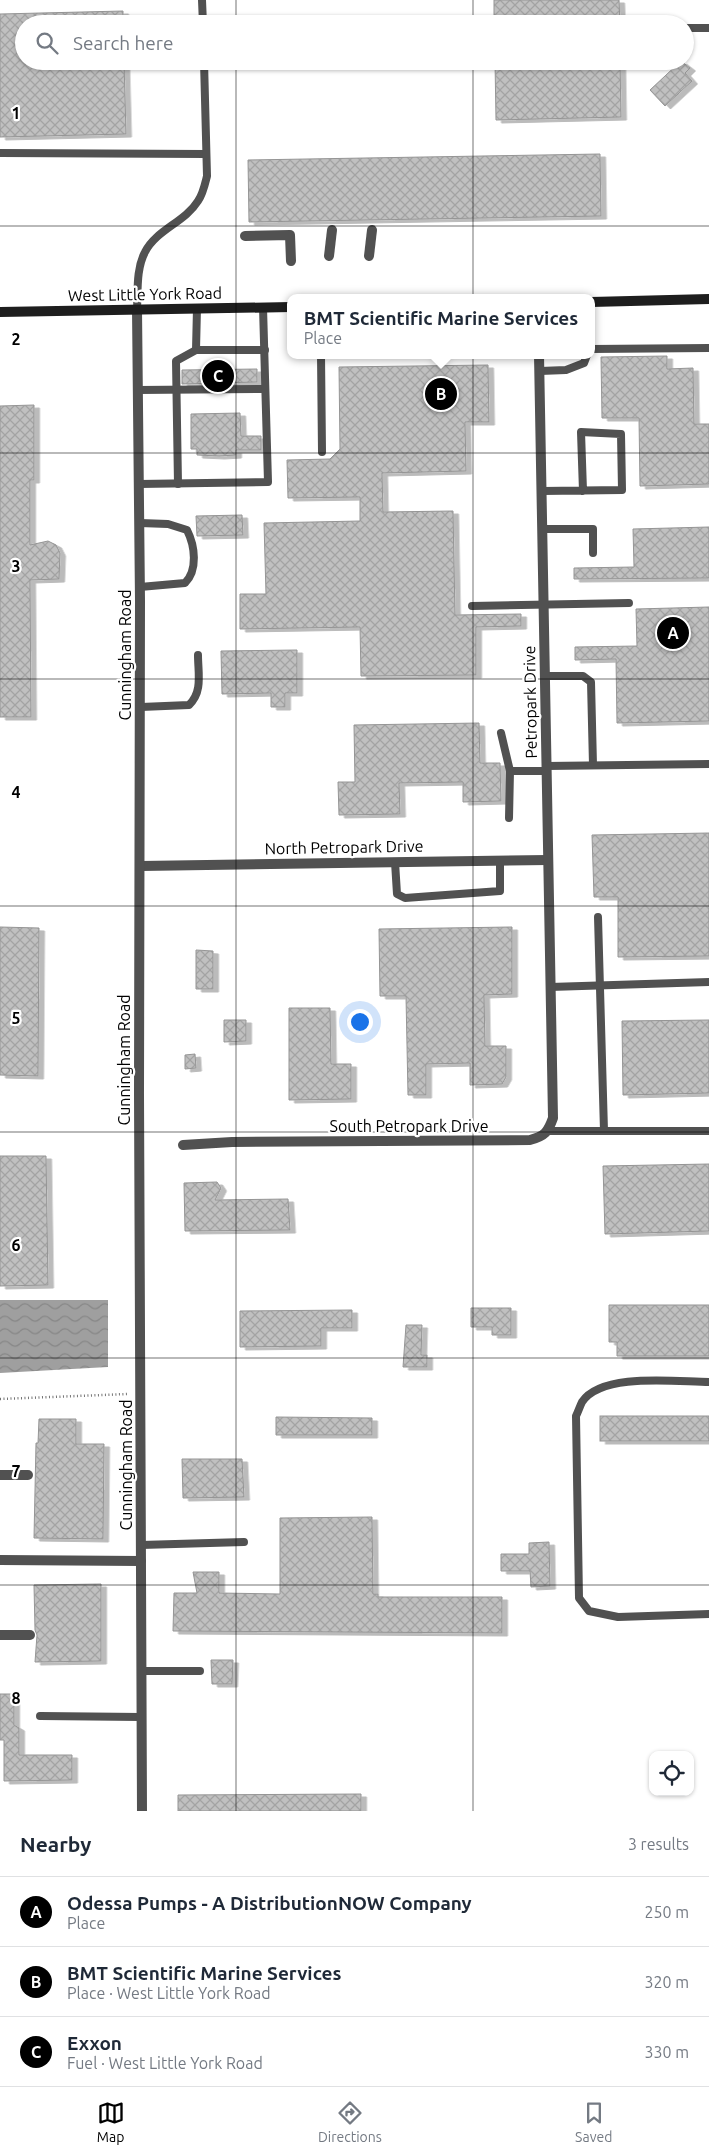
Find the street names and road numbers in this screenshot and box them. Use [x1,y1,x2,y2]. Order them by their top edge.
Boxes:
street label: West Little York Road [68,284,222,304]
street label: Cunningham Road [116,589,134,721]
street label: Petropark Drive [520,645,540,759]
street label: North Petropark Drive [264,837,424,857]
street label: Cunningham Road [115,994,133,1126]
street label: South Petropark Drive [330,1117,488,1135]
street label: Cunningham Road [117,1399,135,1531]

